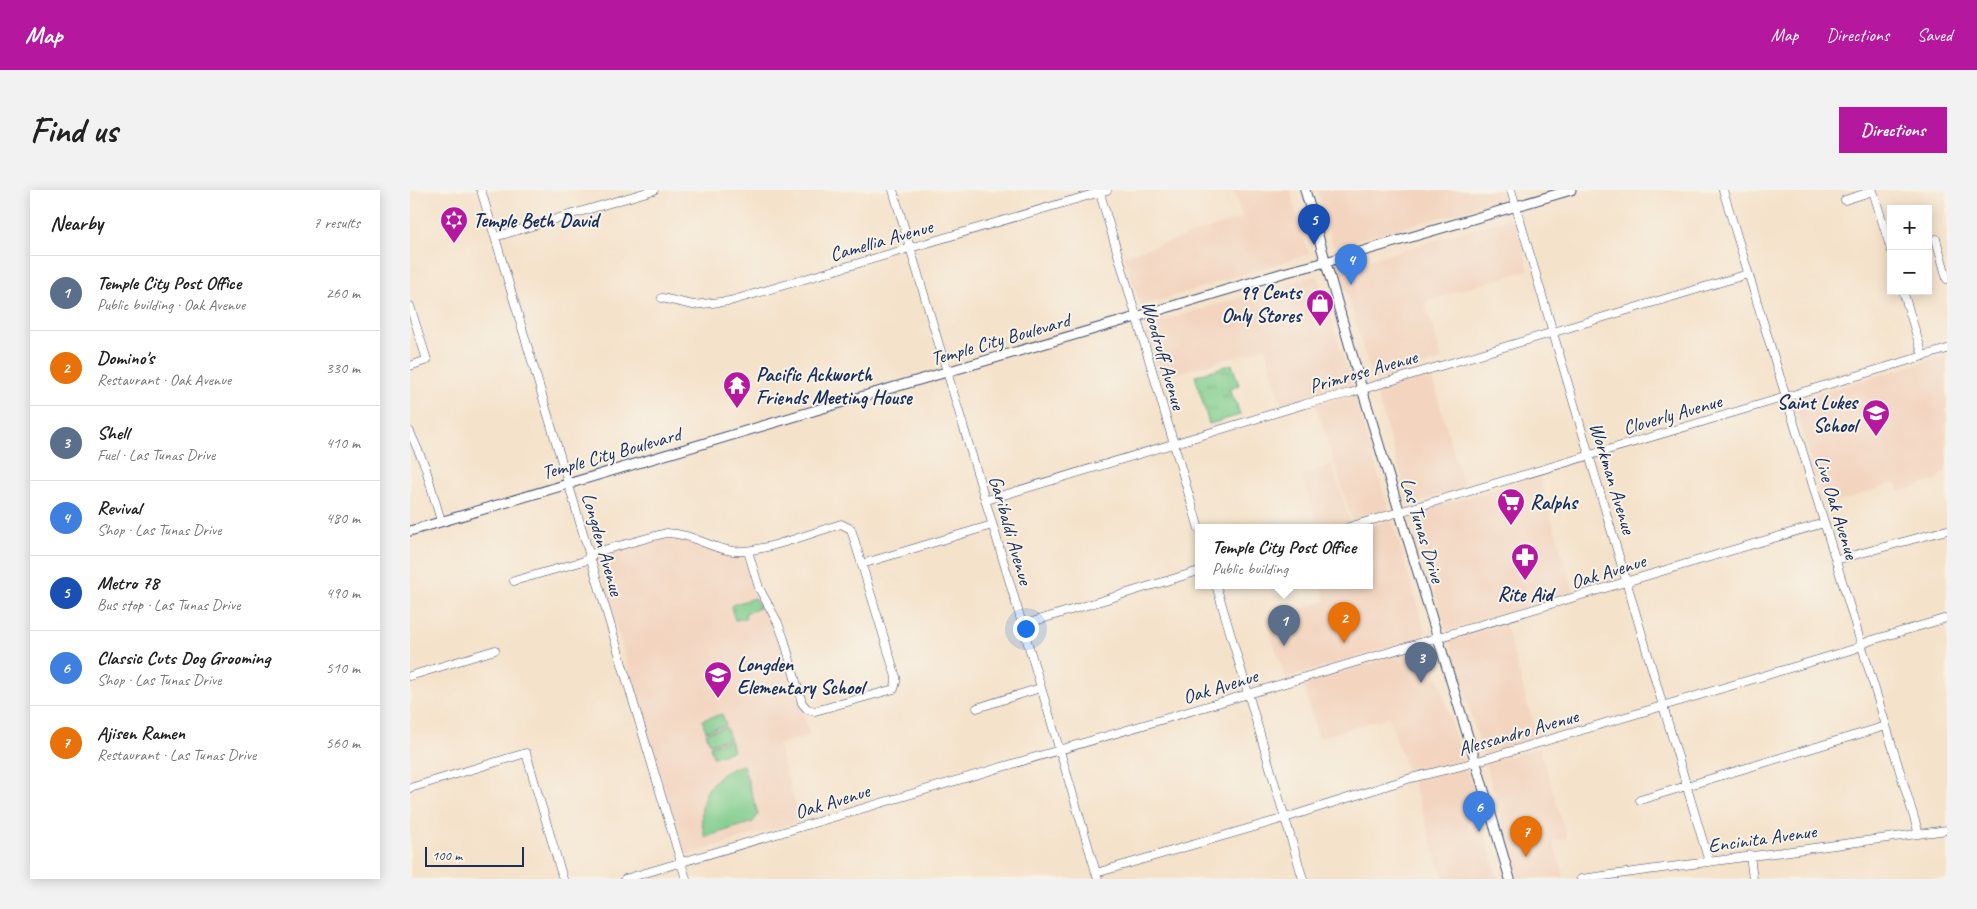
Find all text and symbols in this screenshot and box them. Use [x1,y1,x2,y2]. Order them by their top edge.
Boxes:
text: Map [25,20,62,50]
text: Map [1771,24,1798,46]
text: Directions [1826,24,1889,46]
text: Saved [1917,24,1952,46]
button: Directions [1839,107,1947,153]
text: Find us [30,108,117,153]
pin: 5 [1298,204,1330,245]
synagogue icon: Temple Beth David [439,205,469,244]
map controls [1887,205,1932,295]
button: + [1887,205,1932,250]
place label: Temple Beth David [473,208,602,233]
text: Nearby [50,210,103,236]
text: 7 results [313,213,360,233]
street label: Camellia Avenue [827,213,937,267]
pin: 4 [1335,244,1367,285]
button: − [1887,250,1932,295]
text: Temple City Post Office [97,271,241,295]
place label: 99 Cents Only Stores [1221,280,1303,328]
text: 1 [62,283,70,303]
text: 260 m [326,283,360,303]
shop icon: 99 Cents Only Stores [1305,288,1335,327]
text: Public building · Oak Avenue [97,295,245,315]
street label: Woodruff Avenue [1136,298,1191,414]
street label: Temple City Boulevard [928,307,1076,371]
street label: Primrose Avenue [1306,344,1421,399]
text: Domino's [97,346,154,370]
text: 2 [62,358,70,378]
text: 330 m [326,358,360,378]
place label: Pacific Ackworth Friends Meeting House [756,362,913,410]
text: Restaurant · Oak Avenue [97,370,231,390]
temple icon: Pacific Ackworth Friends Meeting House [722,370,752,409]
street label: Cloverly Avenue [1620,388,1726,440]
place label: Saint Lukes School [1777,390,1860,438]
school or university icon: Saint Lukes School [1861,398,1891,437]
street label: Workman Avenue [1584,419,1642,538]
text: Shell [97,421,129,445]
street label: Temple City Boulevard [539,421,687,485]
text: 3 [62,433,70,453]
text: 410 m [326,433,360,453]
text: Fuel · Las Tunas Drive [97,445,215,465]
street label: Live Oak Avenue [1809,452,1865,563]
street label: Garibaldi Avenue [983,473,1038,589]
street label: Las Tunas Drive [1395,475,1451,587]
supermarket icon: Ralphs [1496,487,1526,526]
street label: Longden Avenue [576,490,630,600]
place label: Ralphs [1530,490,1579,515]
text: Revival [97,496,141,520]
text: 4 [62,508,70,528]
text: 480 m [326,508,360,528]
text: Shop · Las Tunas Drive [97,520,222,540]
popup [1195,524,1373,589]
text: Temple City Post Office [1212,535,1356,559]
pharmacy icon: Rite Aid [1510,542,1540,581]
street label: Oak Avenue [1568,548,1650,595]
text: Public building [1212,559,1288,579]
text: Metro 78 [97,571,159,595]
place label: Rite Aid [1497,582,1557,607]
text: 5 [63,583,69,603]
text: 490 m [326,583,360,603]
text: Bus stop · Las Tunas Drive [97,595,240,615]
pin: 2 [1328,602,1360,643]
pin: 1 [1268,605,1300,646]
your location [1013,616,1039,642]
pin: 3 [1405,642,1437,683]
text: Classic Cuts Dog Grooming [97,646,270,670]
place label: Longden Elementary School [737,652,867,700]
text: 6 [62,658,70,678]
text: 510 m [326,658,360,678]
school or university icon: Longden Elementary School [703,660,733,699]
street label: Oak Avenue [1180,663,1262,710]
text: Shop · Las Tunas Drive [97,670,222,690]
street label: Alessandro Avenue [1455,703,1582,762]
text: Ajisen Ramen [97,721,185,745]
text: 7 [62,733,70,753]
text: 560 m [326,733,360,753]
text: Restaurant · Las Tunas Drive [97,745,256,765]
street label: Oak Avenue [792,778,874,825]
pin: 6 [1463,791,1495,832]
pin: 7 [1510,816,1542,857]
street label: Encinita Avenue [1706,818,1819,858]
scale bar [425,844,524,867]
text: 100 m [432,847,462,864]

